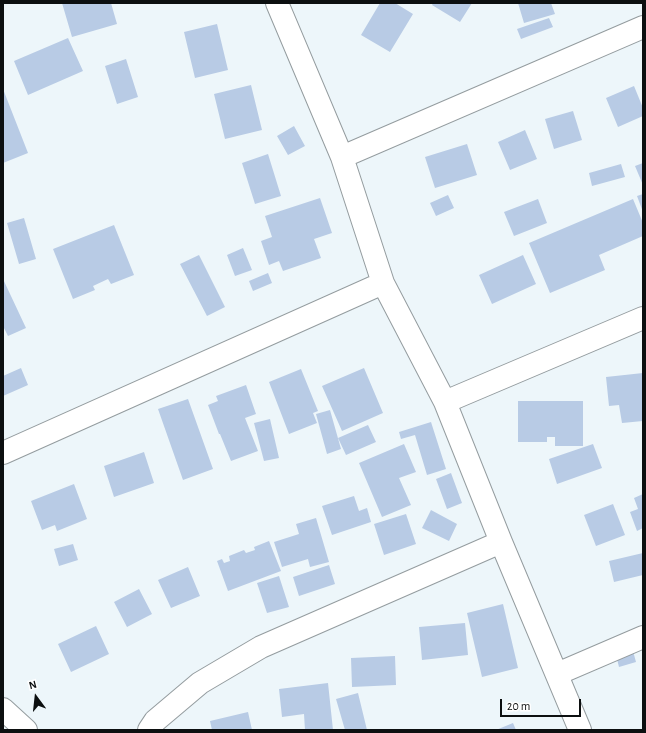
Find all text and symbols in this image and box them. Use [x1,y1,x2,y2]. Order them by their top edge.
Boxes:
north arrow [16,677,56,717]
text: N [28,679,38,691]
scale bar [502,691,583,717]
text: 20 m [507,700,530,712]

